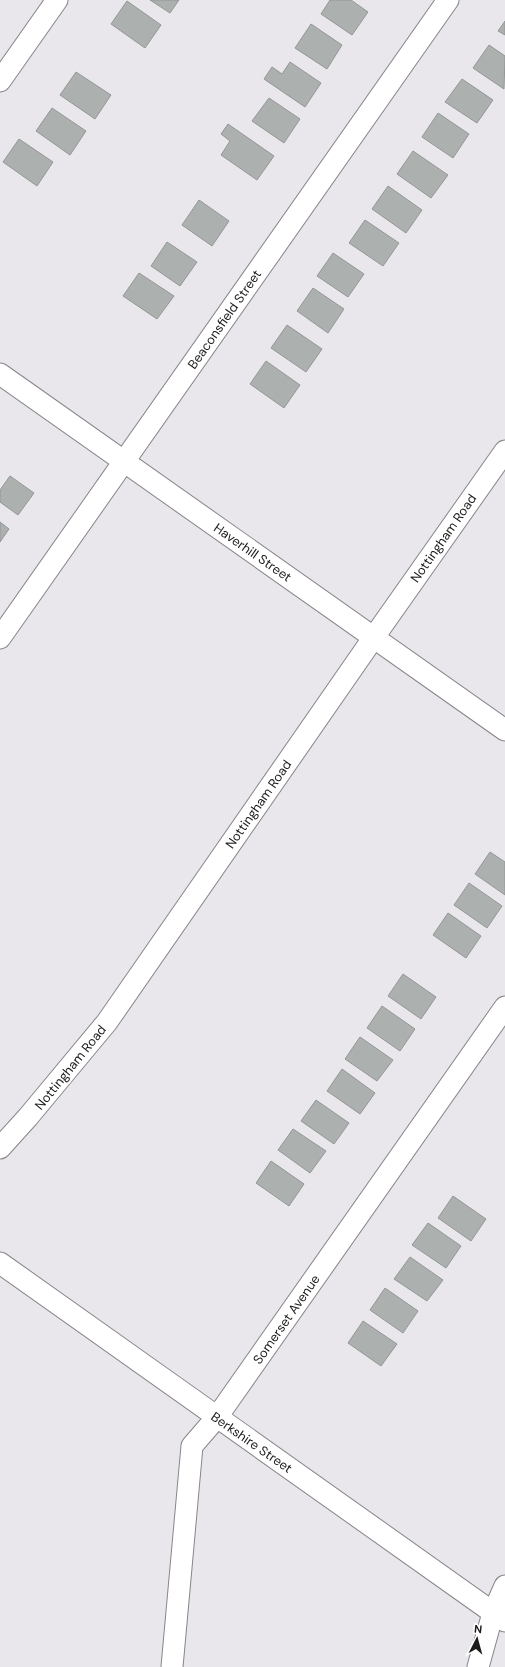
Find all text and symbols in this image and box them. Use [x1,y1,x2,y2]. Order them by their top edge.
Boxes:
street label: Beaconsfield Street [184,266,265,372]
street label: Nottingham Road [407,491,480,586]
street label: Haverhill Street [211,519,295,585]
street label: Nottingham Road [222,757,295,852]
street label: Nottingham Road [31,1021,110,1113]
street label: Somerset Avenue [249,1271,324,1367]
street label: Berkshire Street [208,1408,296,1477]
north arrow [457,1619,497,1659]
text: N [473,1622,483,1636]

